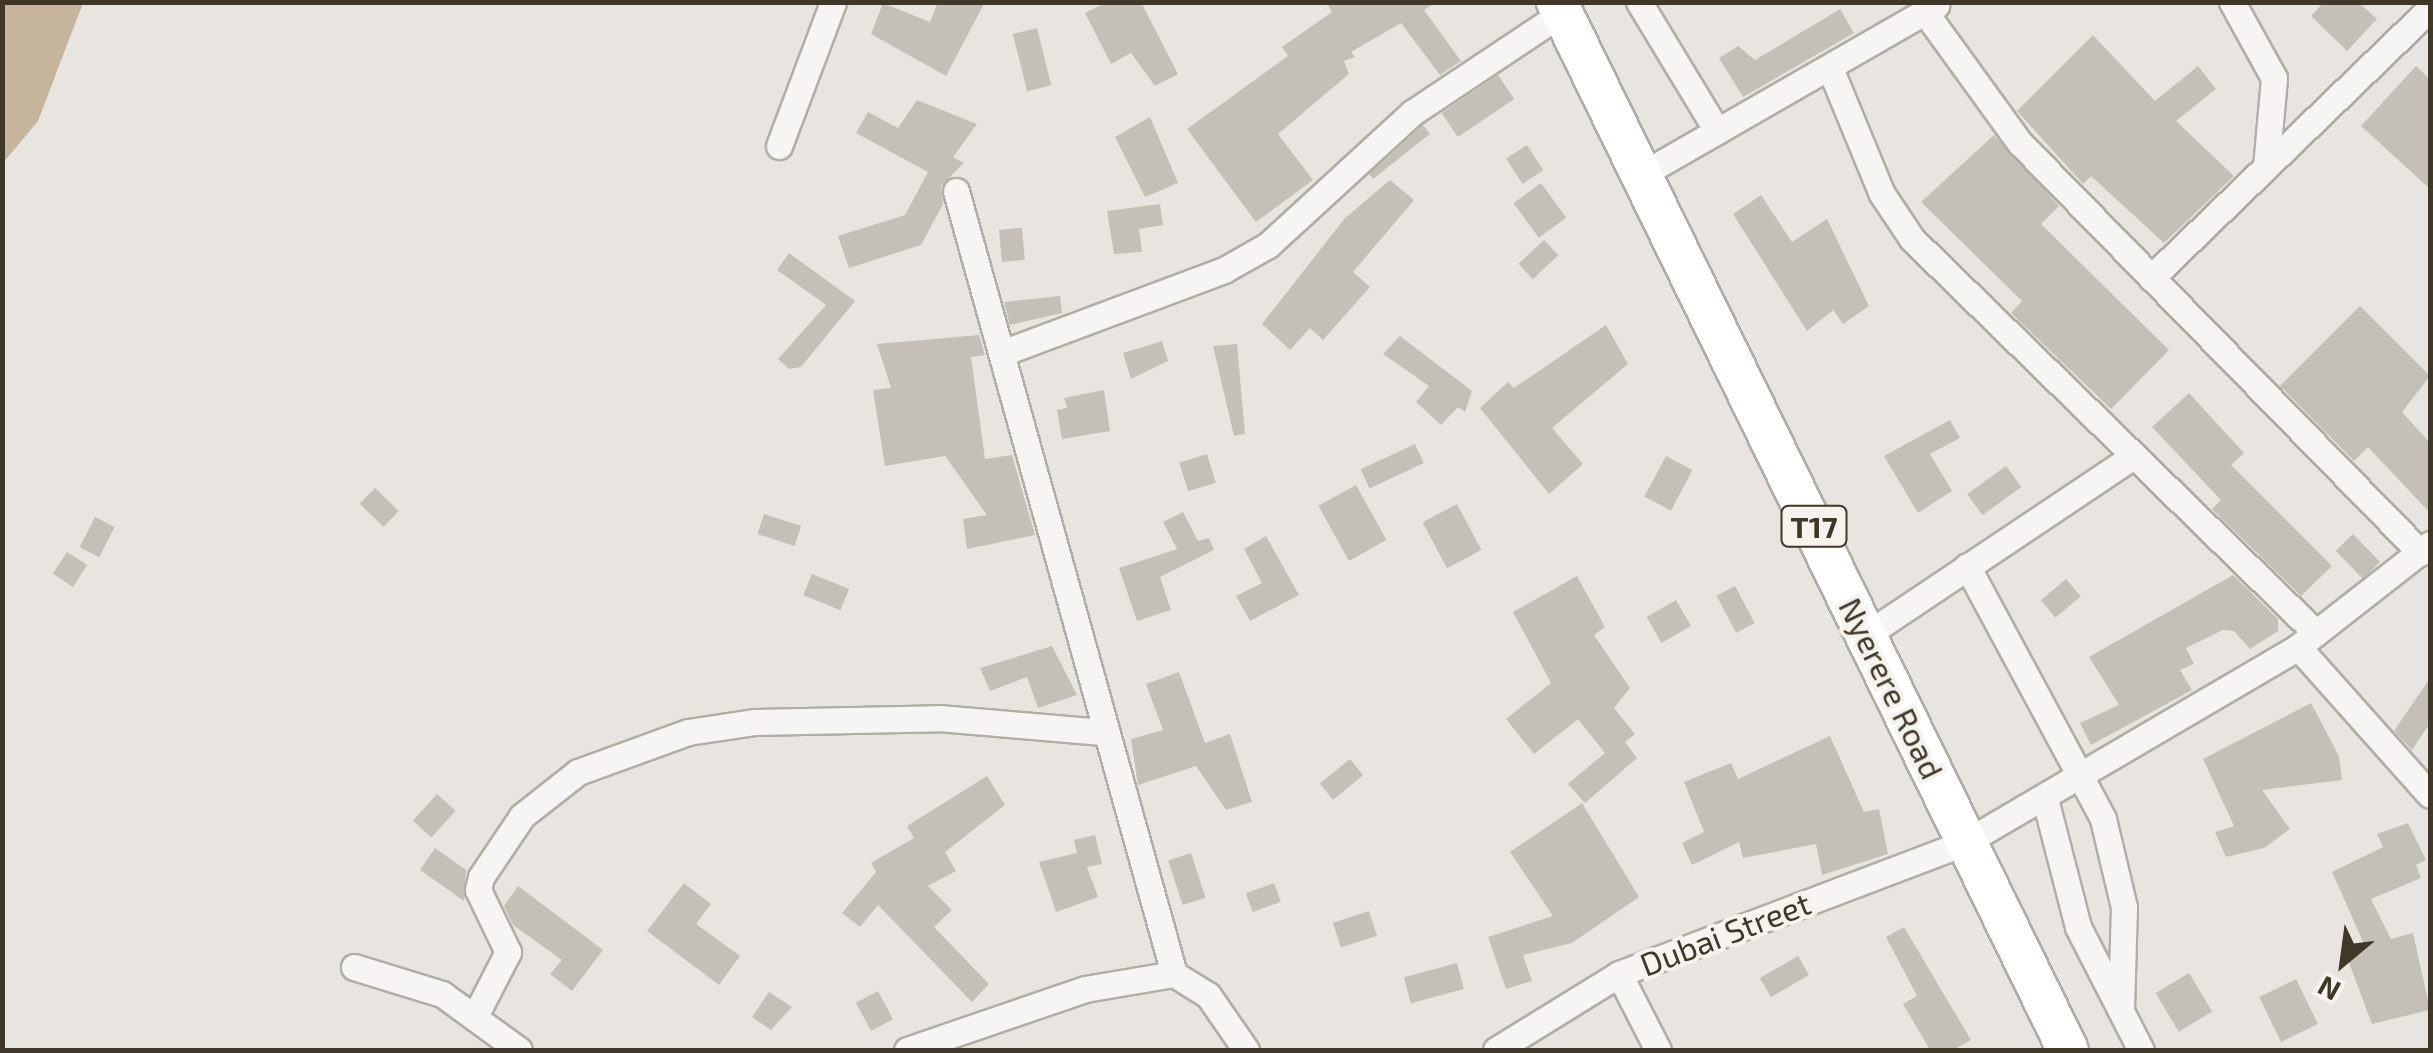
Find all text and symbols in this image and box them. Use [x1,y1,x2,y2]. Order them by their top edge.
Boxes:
road number: T17 [1779,501,1849,551]
street label: Nyerere Road [1832,591,1952,785]
street label: Dubai Street [1634,883,1816,983]
north arrow [2293,913,2393,1013]
text: N [2311,969,2346,1009]

